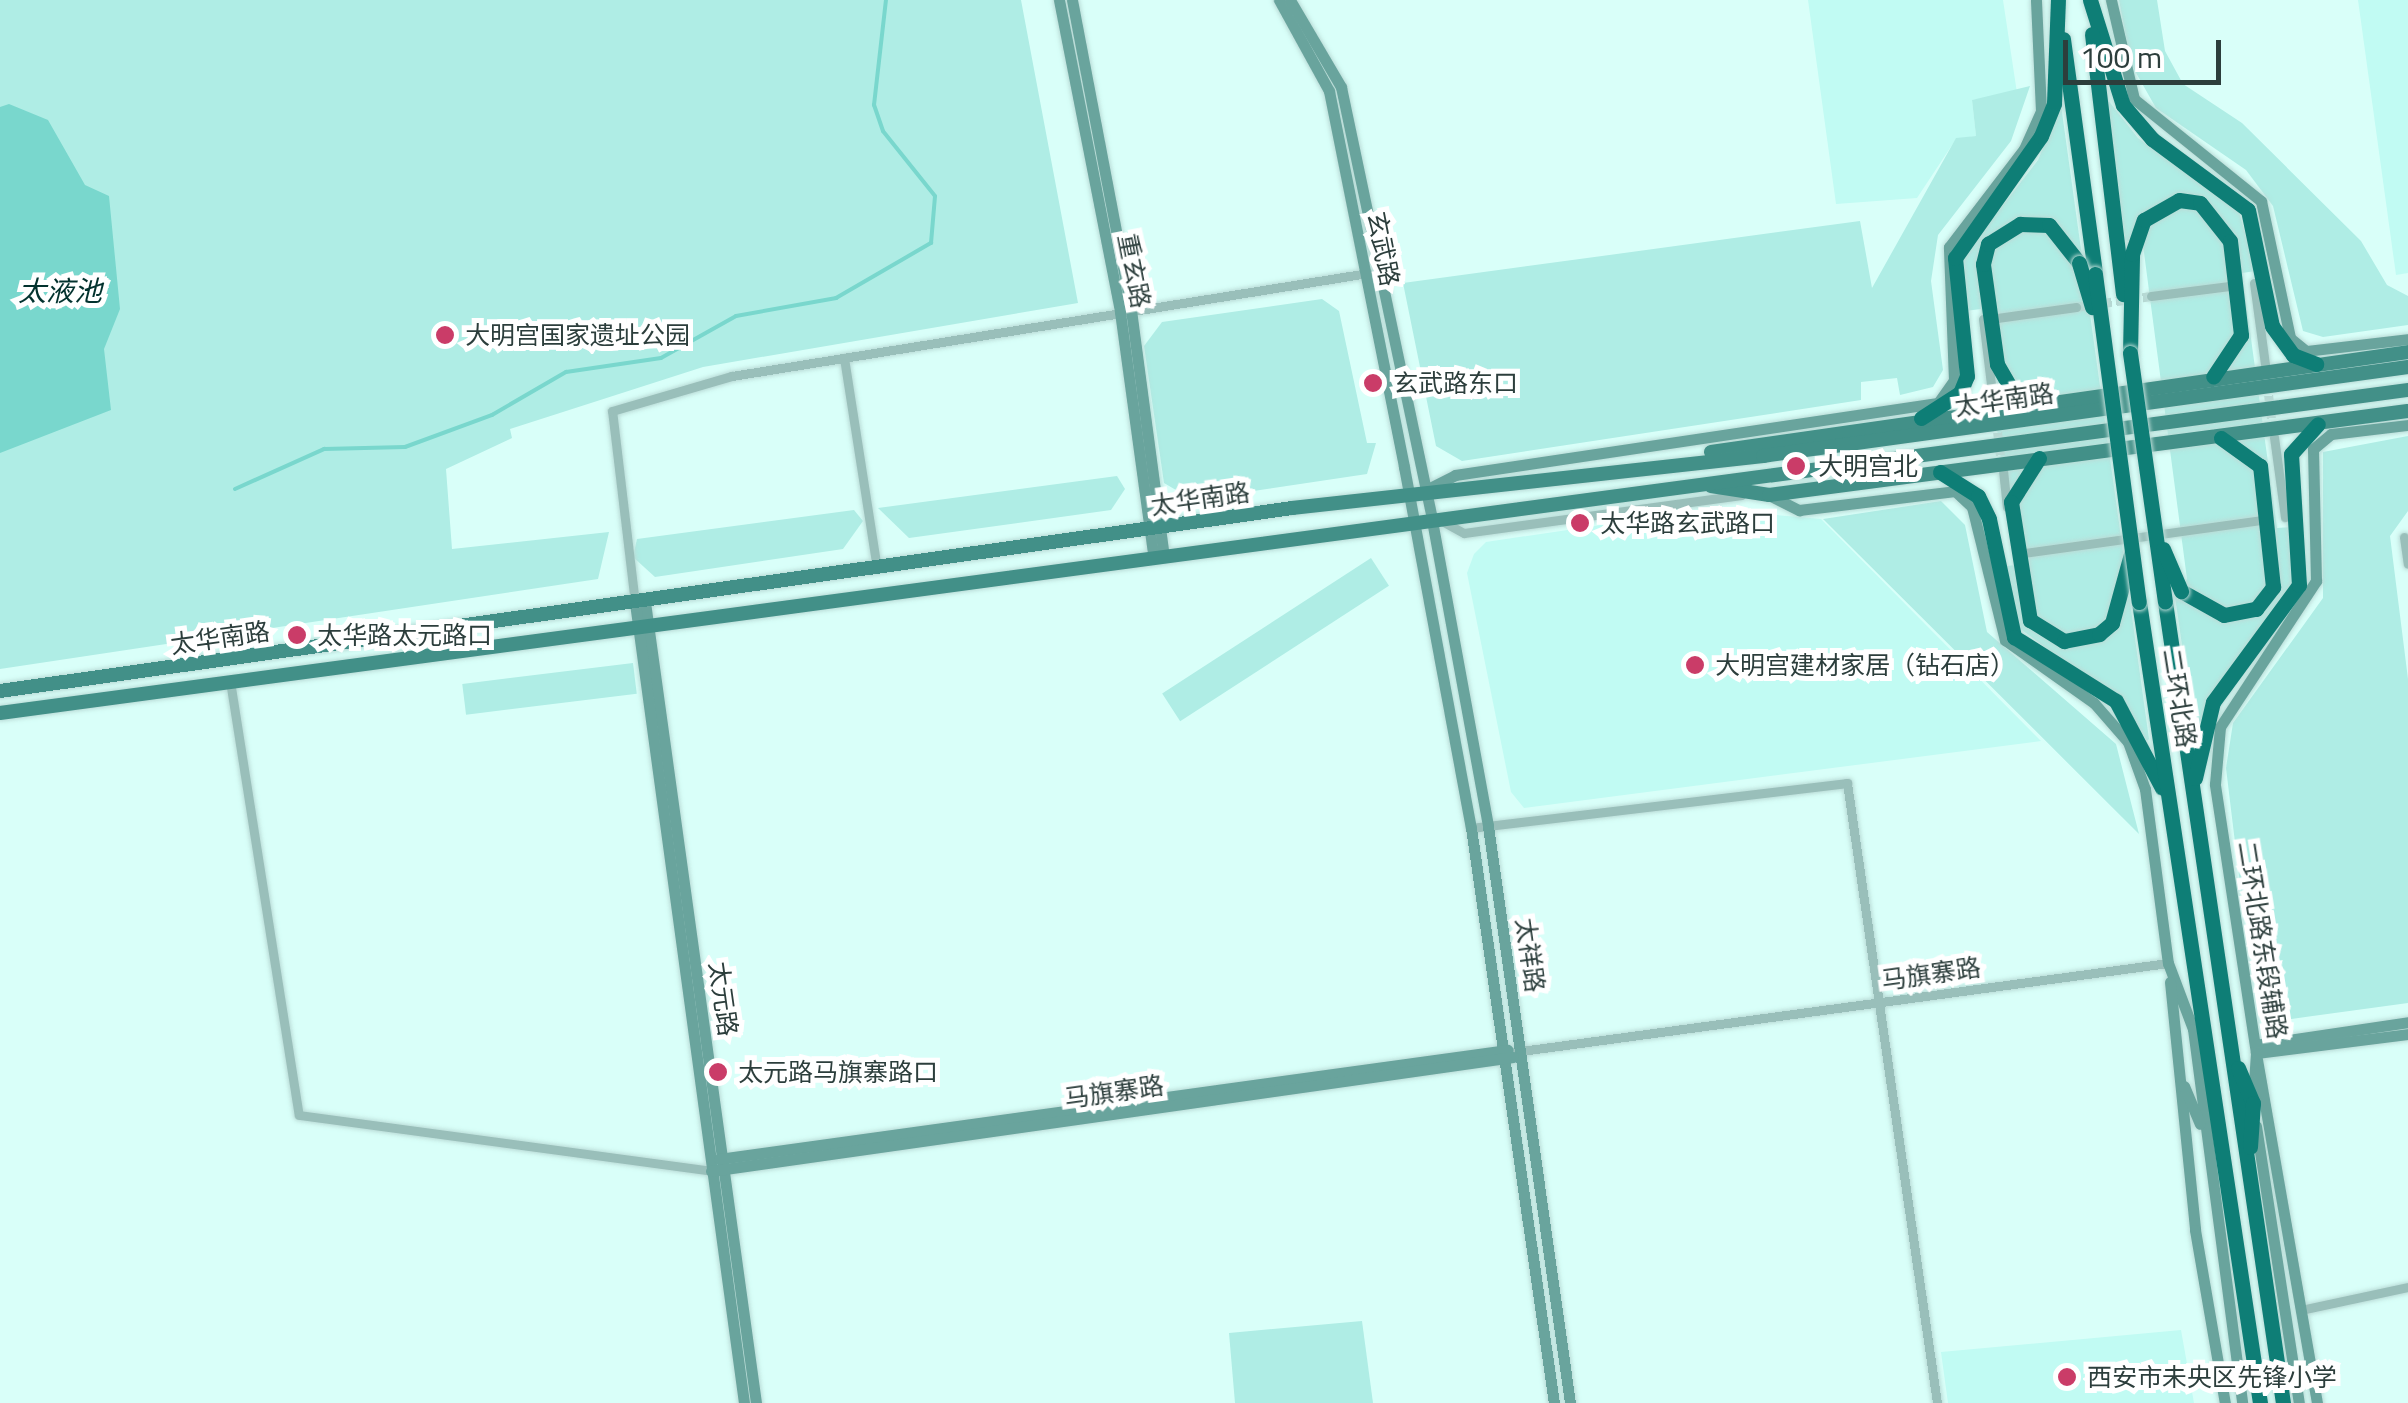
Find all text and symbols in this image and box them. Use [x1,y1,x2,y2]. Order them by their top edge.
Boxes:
scale bar [2068,20,2226,82]
text: 100 m [2080,34,2162,80]
street label: 玄武路 [1361,209,1405,289]
street label: 重玄路 [1112,231,1156,311]
water label: 太液池 [18,274,102,308]
place label: 大明宫国家遗址公园 [465,320,690,350]
marker: 大明宫国家遗址公园 [434,324,456,346]
place label: 玄武路东口 [1393,368,1518,398]
marker: 玄武路东口 [1362,372,1384,394]
street label: 太华南路 [1952,378,2056,422]
place label: 大明宫北 [1818,451,1918,481]
marker: 大明宫北 [1783,453,1809,479]
street label: 太华南路 [1148,477,1252,521]
place label: 太华路玄武路口 [1600,508,1775,538]
marker: 太华路玄武路口 [1569,512,1591,534]
street label: 太华南路 [168,616,272,660]
place label: 太华路太元路口 [317,620,492,650]
marker: 太华路太元路口 [286,624,308,646]
street label: 二环北路 [2156,646,2202,750]
place label: 大明宫建材家居（钻石店） [1715,650,2015,680]
marker: 大明宫建材家居（钻石店） [1684,654,1706,676]
street label: 二环北路东段辅路 [2232,839,2292,1041]
street label: 太祥路 [1510,916,1550,994]
street label: 马旗寨路 [1879,952,1983,996]
street label: 太元路 [703,960,743,1038]
place label: 太元路马旗寨路口 [738,1057,938,1087]
marker: 太元路马旗寨路口 [707,1061,729,1083]
street label: 马旗寨路 [1062,1070,1166,1114]
place label: 西安市未央区先锋小学 [2087,1362,2337,1392]
marker: 西安市未央区先锋小学 [2056,1366,2078,1388]

